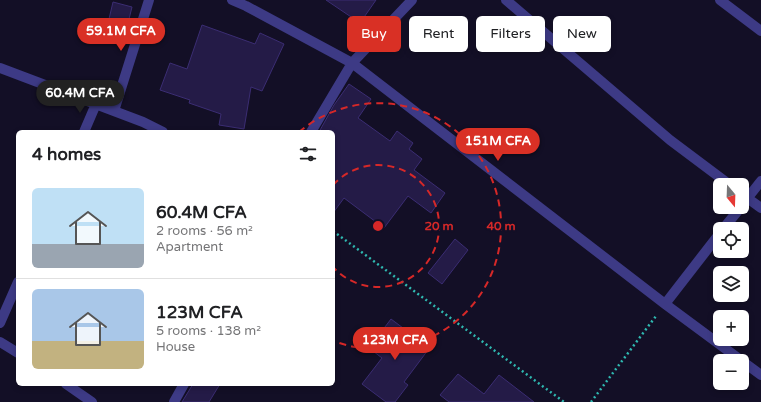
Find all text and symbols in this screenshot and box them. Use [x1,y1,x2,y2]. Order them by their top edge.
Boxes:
chip: Buy [347,16,401,52]
chip: Rent [409,16,468,52]
chip: Filters [476,16,545,52]
chip: New [553,16,611,52]
pin: 59.1M CFA [75,18,167,52]
text: 59.1M CFA [86,23,156,39]
pin: 60.4M CFA [34,80,126,114]
text: 60.4M CFA [45,85,115,101]
pin: 151M CFA [457,128,539,162]
text: 151M CFA [465,133,531,149]
icon: filters [297,143,319,165]
text: 4 homes [32,144,101,165]
north arrow [713,178,749,214]
map controls [713,178,749,390]
text: 60.4M CFA [156,202,247,223]
icon: home [64,204,112,252]
centre of rings [371,219,385,233]
text: 20 m [424,219,454,233]
text: 40 m [486,219,516,233]
button: locate [713,222,749,258]
text: 2 rooms · 56 m² [156,223,253,239]
text: Apartment [156,239,223,255]
button: layers [713,266,749,302]
text: 123M CFA [156,302,243,323]
icon: home [64,305,112,353]
button: + [713,310,749,346]
text: 5 rooms · 138 m² [156,323,261,339]
pin: 123M CFA [354,327,436,361]
text: 123M CFA [362,332,428,348]
text: House [156,339,195,355]
button: − [713,354,749,390]

